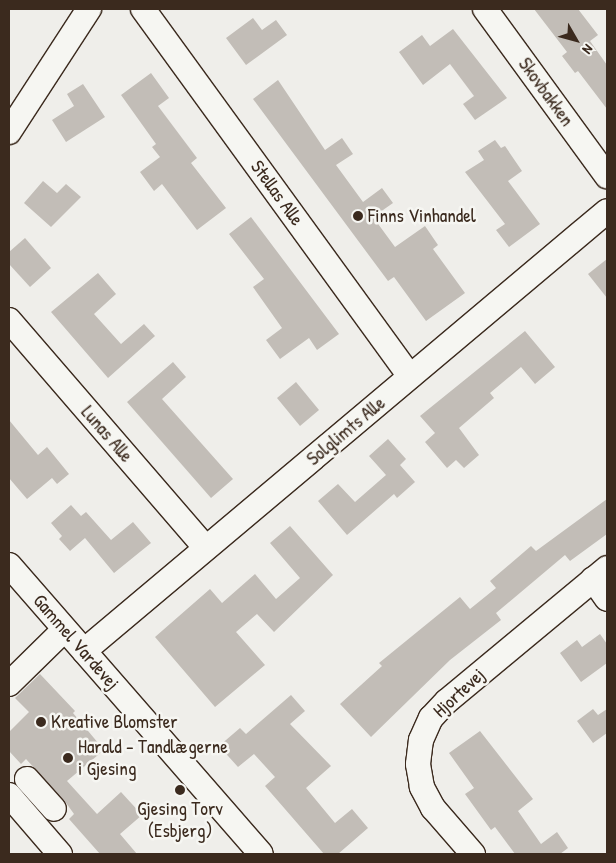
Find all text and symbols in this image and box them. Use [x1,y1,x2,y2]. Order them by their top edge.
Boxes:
north arrow [551,15,601,65]
text: N [578,41,598,58]
street label: Skovbakken [514,53,578,131]
street label: Stellas Alle [246,156,308,230]
place label: Finns Vinhandel [368,205,476,227]
marker: Finns Vinhandel [352,210,364,222]
street label: Solglimts Alle [302,392,390,470]
street label: Lunas Alle [76,401,138,467]
street label: Gammel Vardevej [28,589,124,695]
street label: Hjortevej [429,664,489,722]
place label: Kreative Blomster [51,711,178,733]
marker: Kreative Blomster [35,716,47,728]
place label: Harald - Tandlægerne i Gjesing [78,736,228,780]
marker: Harald - Tandlægerne i Gjesing [62,752,74,764]
marker: Gjesing Torv (Esbjerg) [174,784,186,796]
place label: Gjesing Torv (Esbjerg) [137,798,223,842]

